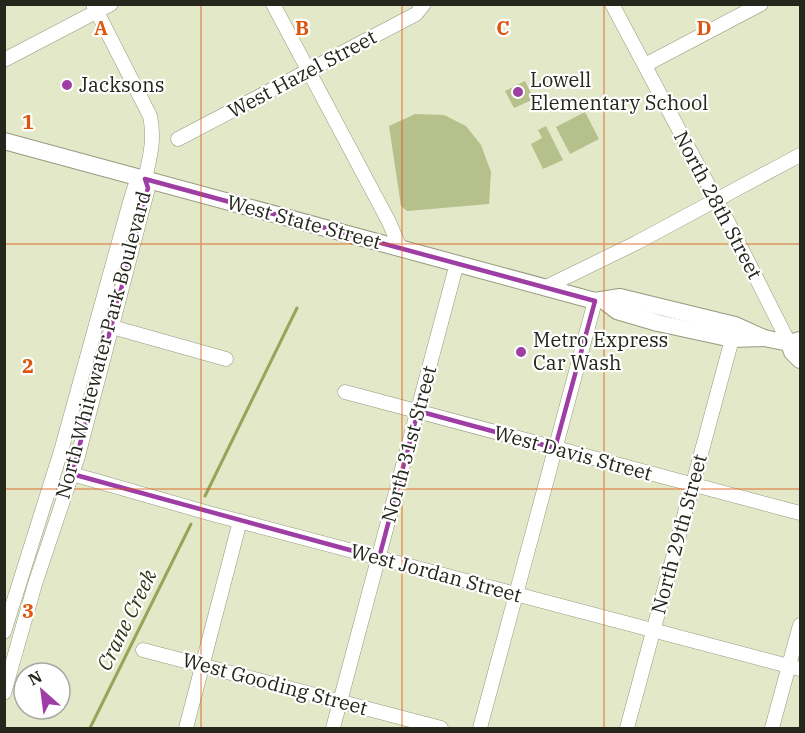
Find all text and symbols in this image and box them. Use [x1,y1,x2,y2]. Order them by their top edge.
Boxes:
text: A [94,14,108,41]
text: B [295,14,309,41]
text: C [496,14,510,41]
text: D [696,14,712,41]
street label: West Hazel Street [223,23,381,124]
place label: Lowell Elementary School [530,66,708,116]
place label: Jacksons [79,71,165,98]
marker: Jacksons [60,78,74,92]
marker: Lowell Elementary School [511,85,525,99]
text: 1 [22,108,34,135]
street label: North 28th Street [668,126,769,284]
street label: North Whitewater Park Boulevard [48,188,157,502]
street label: West State Street [224,188,384,255]
place label: Metro Express Car Wash [533,326,668,376]
marker: Metro Express Car Wash [514,345,528,359]
text: 2 [22,352,34,379]
street label: North 31st Street [375,362,442,525]
street label: West Davis Street [491,418,655,487]
street label: North 29th Street [644,451,713,617]
street label: West Jordan Street [348,537,525,608]
water label: Crane Creek [90,564,163,675]
text: 3 [22,597,34,624]
street label: West Gooding Street [179,646,371,721]
north arrow [12,661,72,721]
text: N [25,666,45,690]

